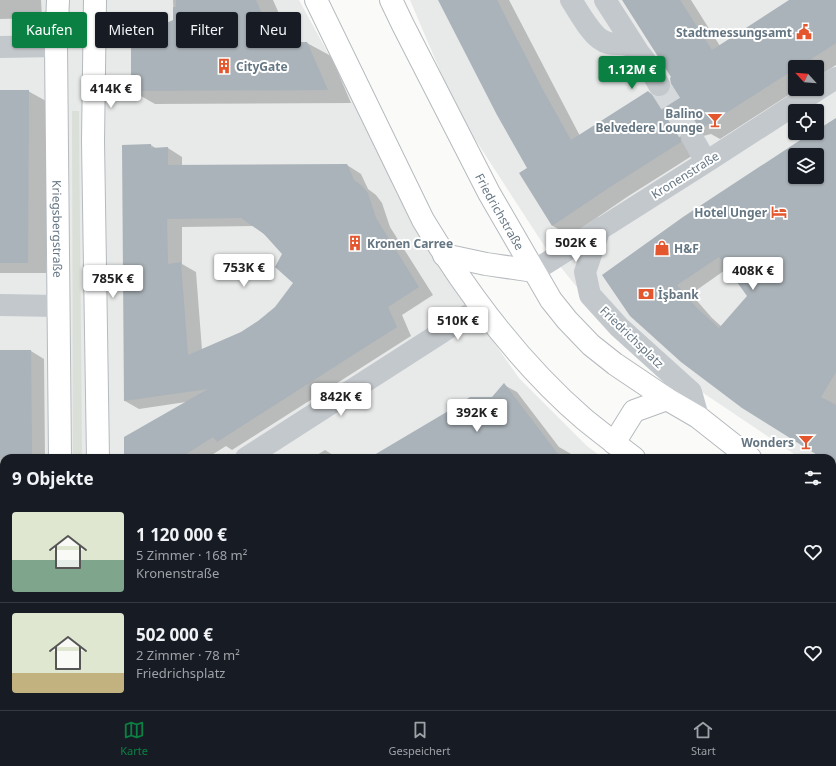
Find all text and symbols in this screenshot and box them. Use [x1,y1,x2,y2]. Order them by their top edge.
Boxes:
chip: Kaufen [12,12,87,48]
chip: Mieten [95,12,168,48]
chip: Filter [176,12,238,48]
chip: Neu [246,12,301,48]
public building icon: Stadtmessungsamt [795,23,813,41]
place label: Stadtmessungsamt [676,24,792,41]
pin: 1.12M € [595,56,669,90]
building icon: CityGate [215,57,233,75]
place label: CityGate [236,58,288,75]
text: 1.12M € [607,60,657,78]
north arrow [788,60,824,96]
map controls [788,60,824,184]
pin: 414K € [78,75,144,109]
text: 414K € [90,79,132,97]
button: locate [788,104,824,140]
place label: Balino Belvedere Lounge [596,105,703,136]
bar icon: Balino Belvedere Lounge [706,111,724,129]
street label: Kronenstraße [648,147,722,203]
button: layers [788,148,824,184]
street label: Friedrichstraße [472,170,529,253]
street label: Kriegsbergstraße [49,180,67,278]
hotel icon: Hotel Unger [770,203,788,221]
place label: Hotel Unger [694,204,768,221]
pin: 502K € [543,229,609,263]
text: 502K € [555,233,597,251]
building icon: Kronen Carree [346,234,364,252]
place label: Kronen Carree [367,235,453,252]
shop icon: H&F [653,239,671,257]
place label: H&F [674,240,699,257]
pin: 753K € [211,254,277,288]
pin: 408K € [720,257,786,291]
text: 753K € [223,258,265,276]
text: 408K € [732,261,774,279]
pin: 785K € [80,265,146,299]
text: 785K € [92,269,134,287]
bank icon: İşbank [637,285,655,303]
place label: İşbank [658,286,699,303]
street label: Friedrichsplatz [596,302,668,372]
pin: 510K € [425,307,491,341]
text: 510K € [437,311,479,329]
pin: 842K € [308,383,374,417]
text: 842K € [320,387,362,405]
pin: 392K € [444,399,510,433]
text: 392K € [456,403,498,421]
bar icon: Wonders [797,433,815,451]
place label: Wonders [741,434,794,451]
text: 9 Objekte [12,467,94,490]
icon: filters [802,467,824,489]
text: 1 120 000 € [136,523,227,546]
icon: home [44,528,92,576]
icon: heart [802,541,824,563]
text: 5 Zimmer · 168 m² [136,546,247,564]
text: Kronenstraße [136,564,219,582]
text: 502 000 € [136,623,213,646]
icon: home [44,629,92,677]
icon: heart [802,642,824,664]
text: 2 Zimmer · 78 m² [136,646,240,664]
text: Friedrichsplatz [136,664,225,682]
tab: Karte [120,719,148,758]
tab: Gespeichert [388,719,451,758]
tab: Start [691,719,716,758]

